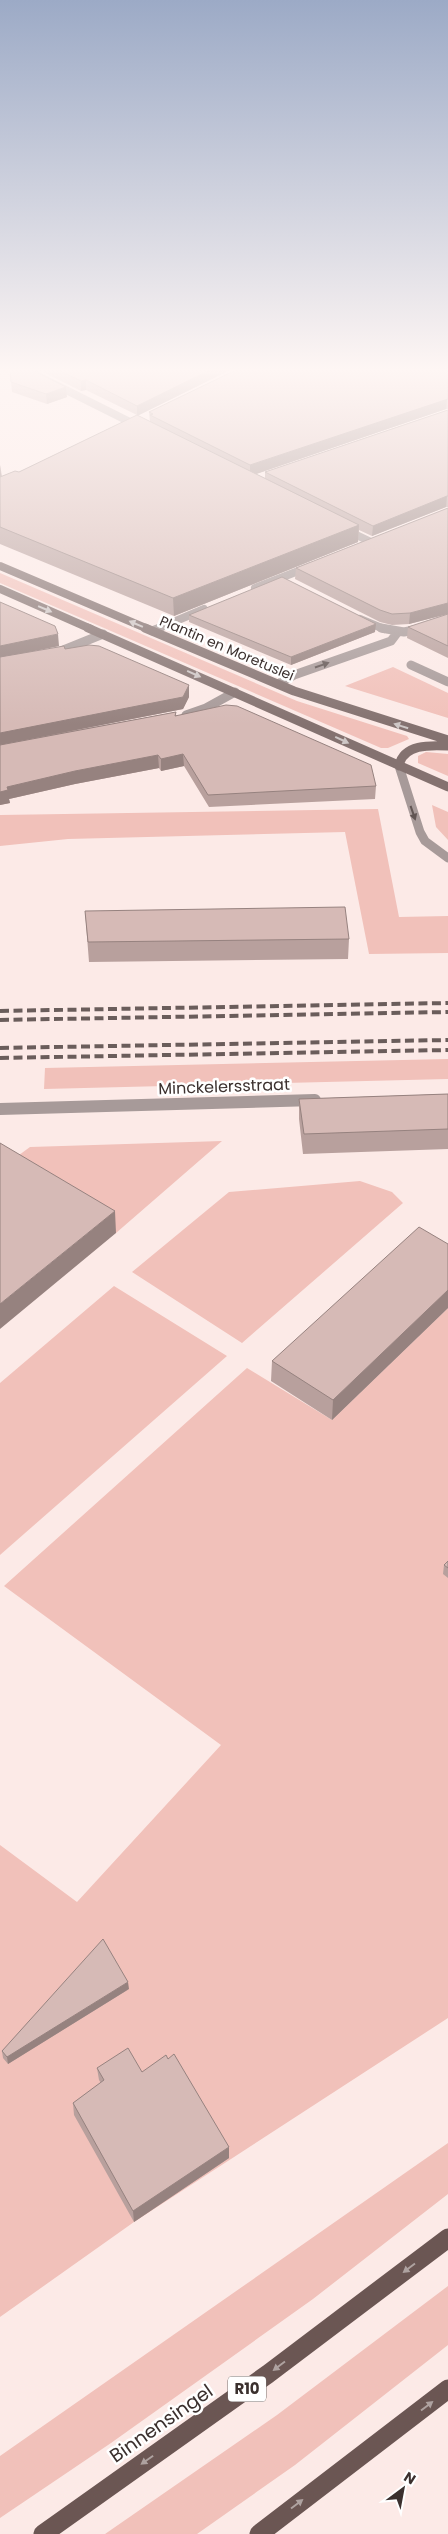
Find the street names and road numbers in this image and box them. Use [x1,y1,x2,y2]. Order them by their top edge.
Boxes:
street label: Plantin en Moretuslei [157,611,297,685]
street label: Minckelersstraat [158,1073,290,1100]
road number: R10 [228,2376,266,2402]
street label: Binnensingel [104,2378,218,2469]

